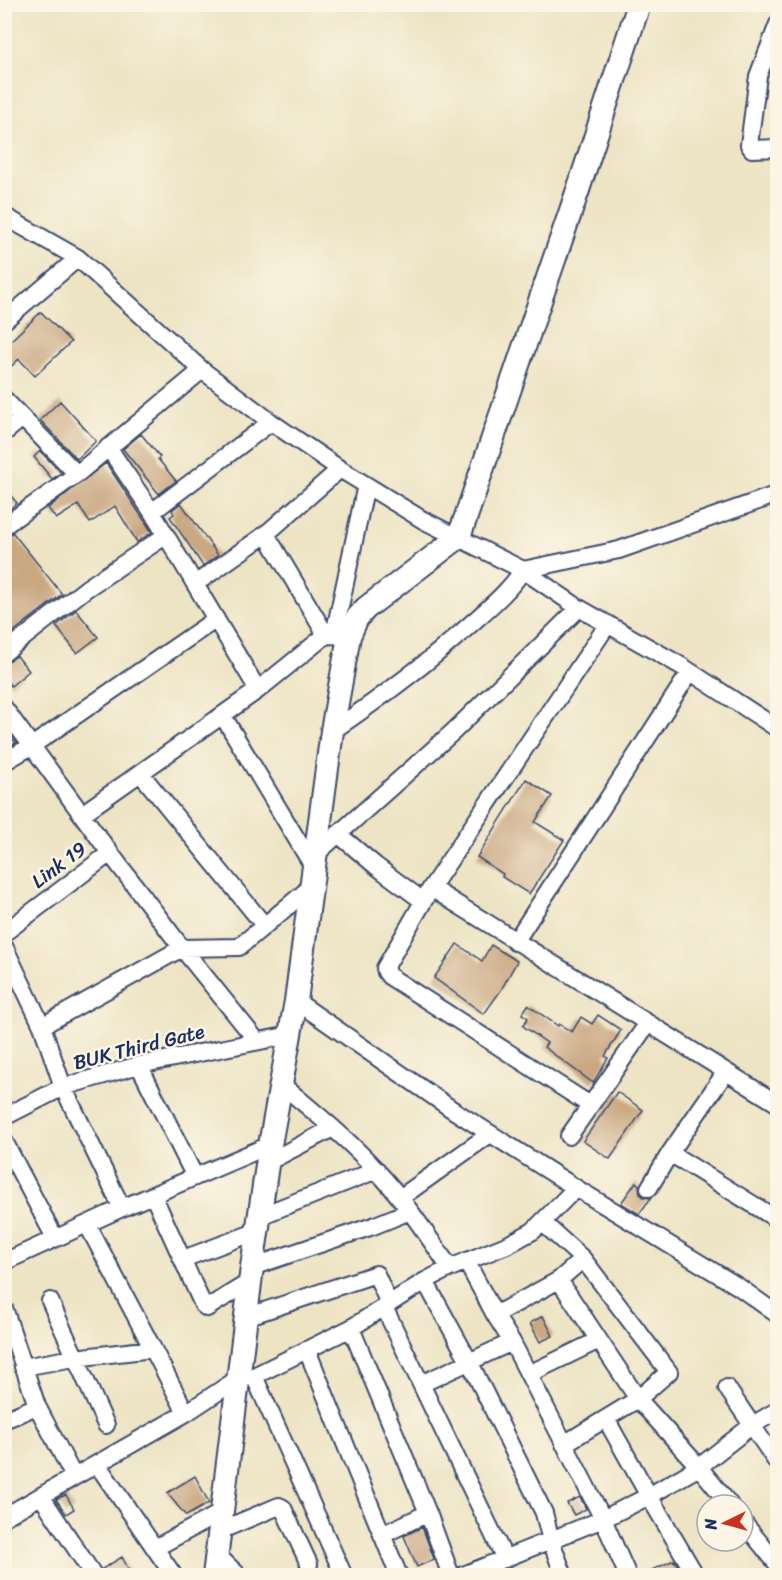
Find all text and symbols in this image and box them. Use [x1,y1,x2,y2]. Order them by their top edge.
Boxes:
street label: Link 19 [24,832,94,898]
street label: BUK Third Gate [70,1014,209,1080]
north arrow [695,1493,755,1553]
text: N [696,1517,726,1532]

